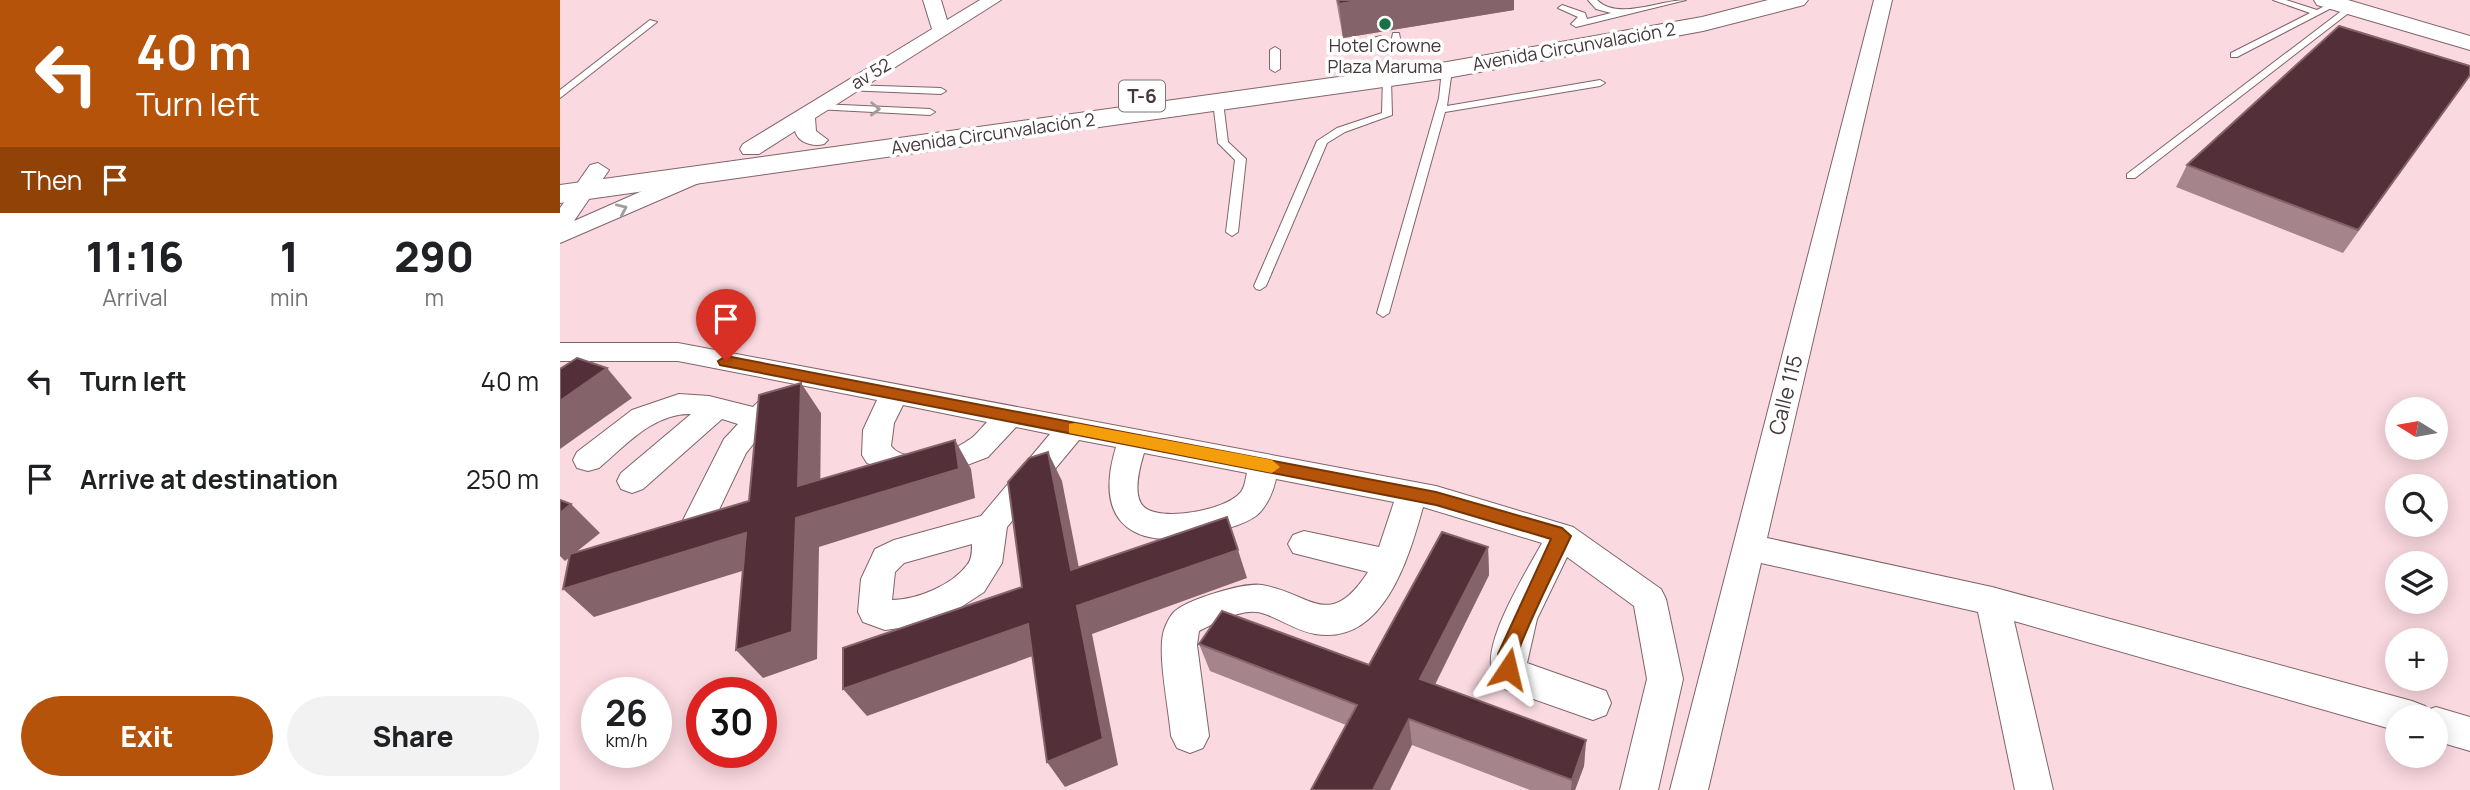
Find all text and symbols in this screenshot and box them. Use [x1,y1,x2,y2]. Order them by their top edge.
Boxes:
marker: Hotel Crowne Plaza Maruma [1377,16,1393,32]
street label: Avenida Circunvalación 2 [1471,16,1677,76]
text: 40 m [136,18,252,85]
icon: left [21,28,112,119]
place label: Hotel Crowne Plaza Maruma [1327,33,1443,78]
street label: av 52 [846,52,895,94]
road number: T-6 [1119,80,1165,111]
text: Turn left [136,82,260,126]
one-way arrow [870,102,881,117]
street label: Avenida Circunvalación 2 [889,107,1096,159]
icon: arrive [96,161,134,199]
text: Then [21,162,82,198]
one-way arrow [615,203,628,217]
text: 11:16 [86,227,184,285]
text: 1 [280,227,299,285]
text: 290 [394,227,474,285]
text: Arrival [102,281,168,313]
text: min [270,281,309,313]
text: m [425,281,444,313]
pin [696,289,756,361]
icon: arrive [707,300,745,338]
street label: Calle 115 [1762,352,1808,438]
icon: left [21,362,59,400]
text: Turn left [80,363,187,399]
text: 40 m [481,363,539,399]
north arrow [2385,397,2448,460]
map controls [2385,397,2448,768]
icon: arrive [21,460,59,498]
text: Arrive at destination [80,461,338,497]
text: 250 m [466,461,539,497]
button: search [2385,474,2448,537]
button: layers [2385,551,2448,614]
button: + [2385,628,2448,691]
position arrow [1471,632,1545,706]
speed limit sign: 30 [686,677,777,768]
text: 26 [605,689,648,737]
button: Exit [21,696,273,776]
button: Share [287,696,539,776]
button: − [2385,705,2448,768]
text: km/h [606,728,647,752]

